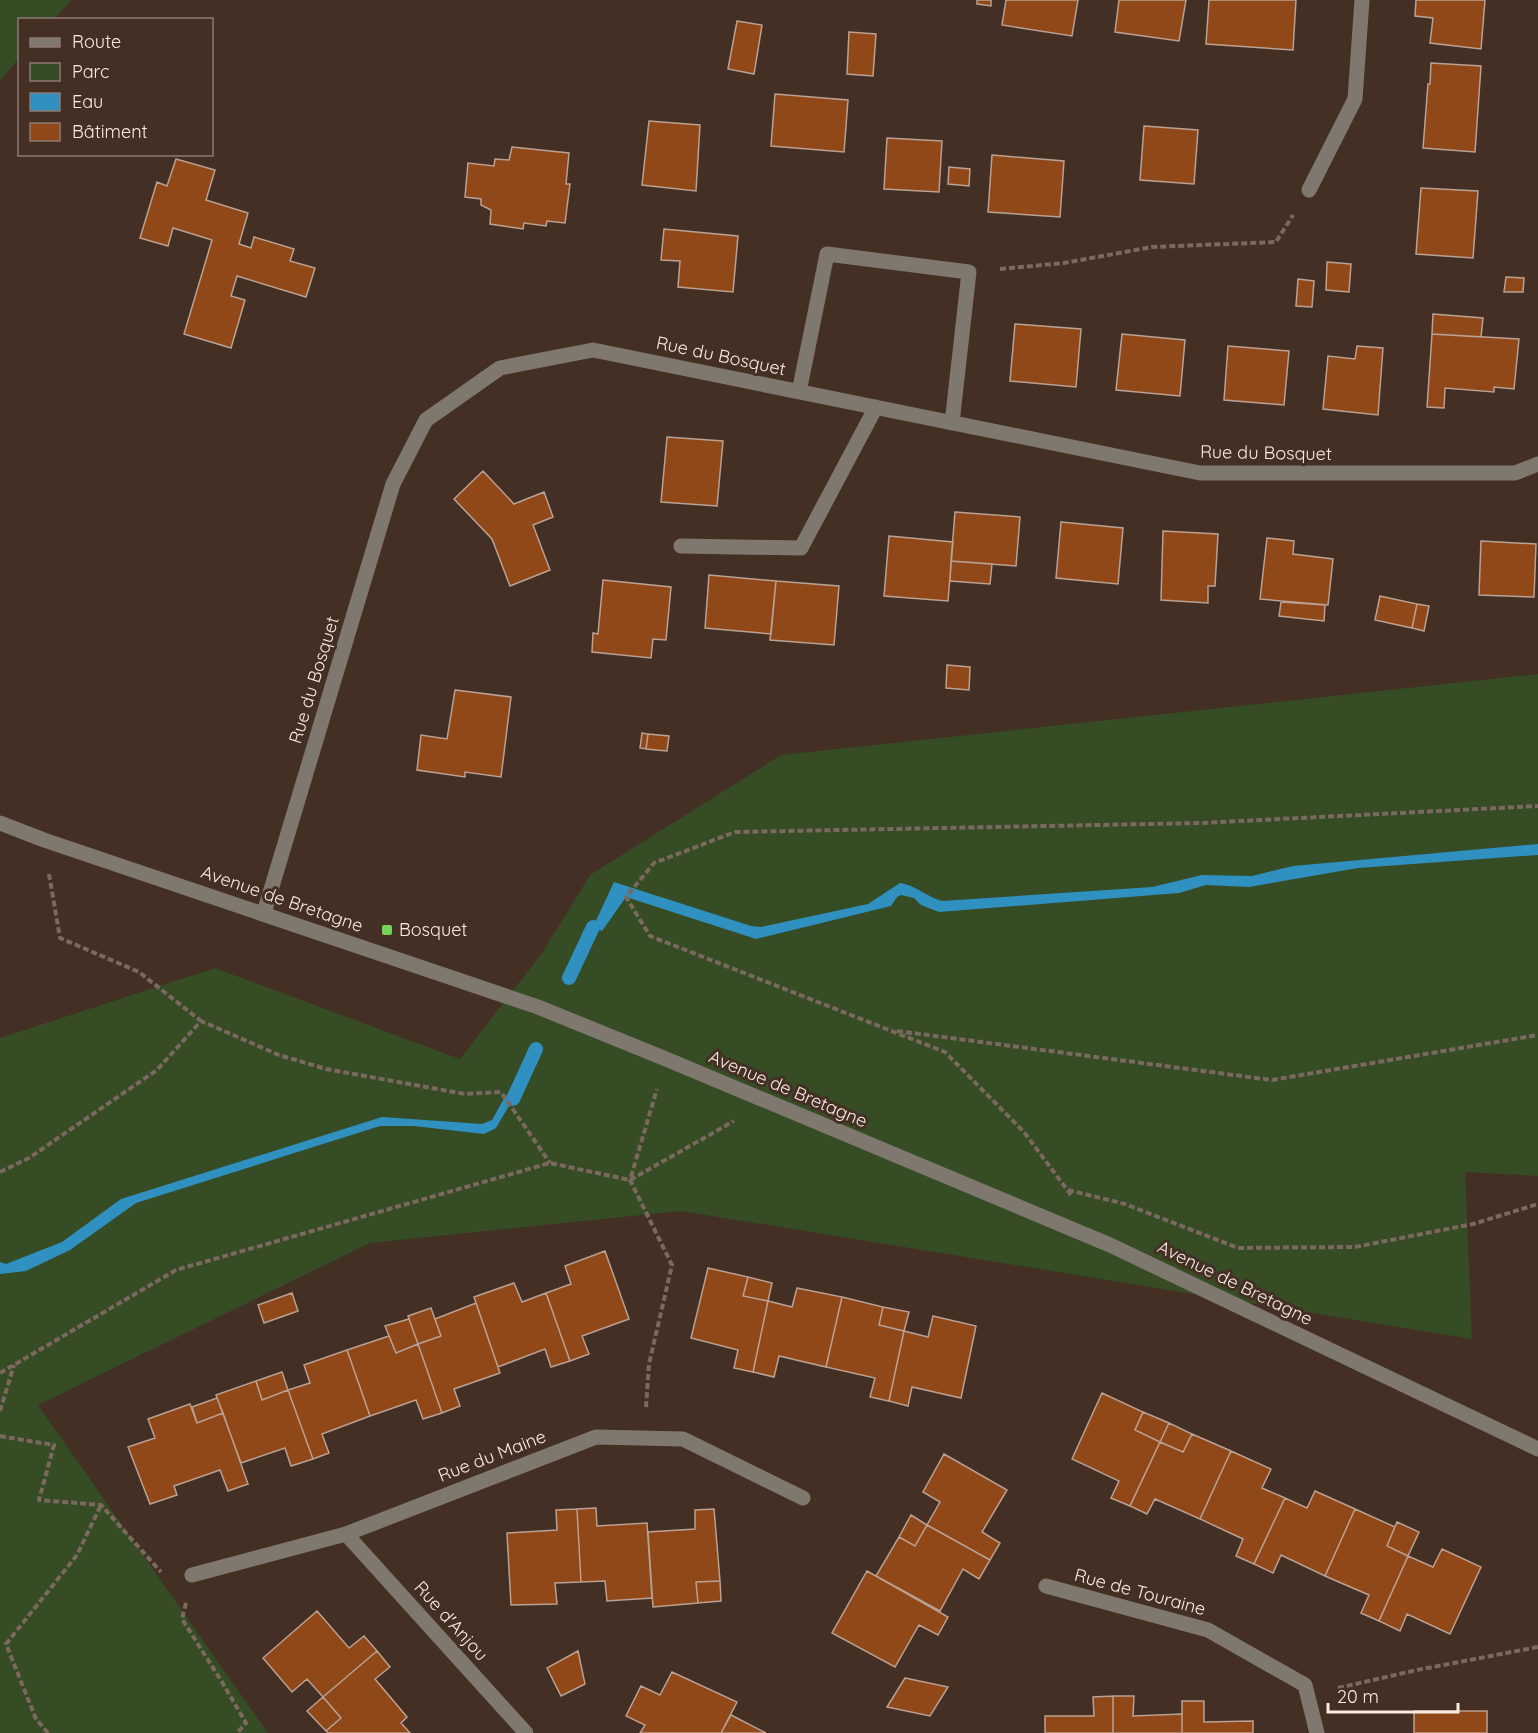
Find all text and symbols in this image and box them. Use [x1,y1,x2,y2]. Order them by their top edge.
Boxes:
legend [18,18,213,156]
text: Route [72,30,121,53]
text: Parc [72,60,109,83]
text: Eau [72,90,103,113]
text: Bâtiment [72,120,148,143]
street label: Rue du Bosquet [654,331,788,380]
street label: Rue du Bosquet [1200,440,1332,465]
street label: Rue du Bosquet [283,613,344,746]
street label: Avenue de Bretagne [198,860,366,937]
place label: Bosquet [399,918,467,941]
marker: Bosquet [380,923,394,937]
street label: Avenue de Bretagne [706,1045,871,1132]
street label: Avenue de Bretagne [1154,1235,1317,1330]
street label: Rue du Maine [435,1424,549,1487]
street label: Rue de Touraine [1072,1563,1208,1620]
street label: Rue d'Anjou [409,1576,493,1665]
scale bar [1328,1676,1458,1714]
text: 20 m [1337,1685,1379,1708]

